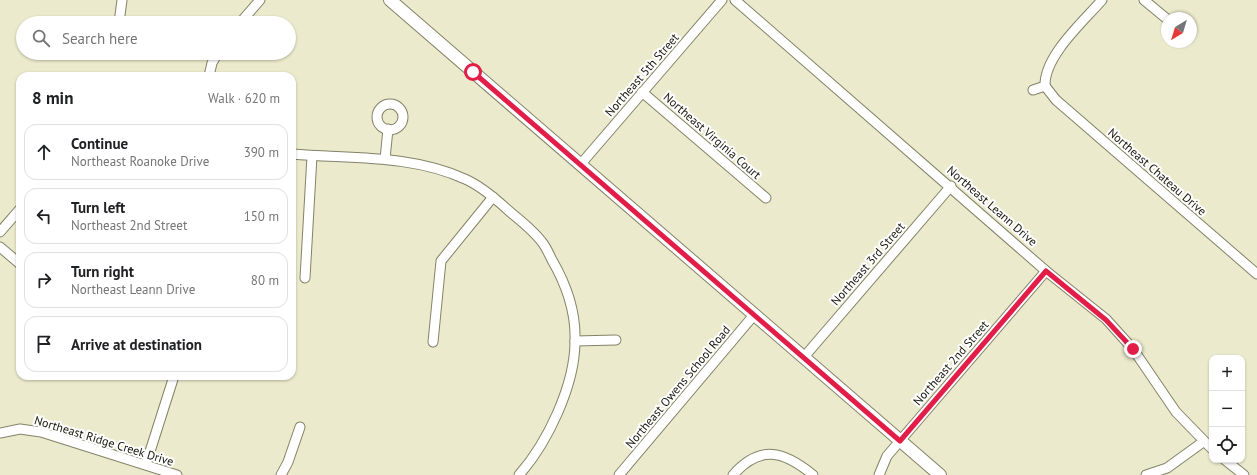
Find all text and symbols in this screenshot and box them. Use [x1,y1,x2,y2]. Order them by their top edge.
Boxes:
north arrow [1161,12,1197,48]
search box [16,16,296,60]
icon: search [30,27,52,49]
text: Search here [62,29,138,48]
street label: Northeast 5th Street [602,30,682,119]
route start [464,63,482,81]
text: 8 min [32,87,73,109]
street label: Northeast Virginia Court [661,89,764,182]
text: Walk · 620 m [208,90,280,107]
street label: Northeast Chateau Drive [1105,125,1210,219]
text: Continue [71,134,128,153]
icon: ahead [33,141,55,163]
text: 390 m [244,144,279,161]
text: Northeast Roanoke Drive [71,153,209,170]
street label: Northeast Leann Drive [944,162,1041,249]
text: Turn left [71,198,125,217]
icon: left [33,205,55,227]
text: 150 m [244,208,279,225]
text: Northeast 2nd Street [71,217,187,234]
street label: Northeast 3rd Street [828,219,908,308]
text: Turn right [71,262,134,281]
icon: right [33,269,55,291]
text: 80 m [251,272,279,289]
text: Northeast Leann Drive [71,281,195,298]
street label: Northeast 2nd Street [910,317,992,408]
street label: Northeast Owens School Road [622,322,733,451]
icon: arrive [33,333,55,355]
text: Arrive at destination [71,335,202,354]
route end [1124,340,1142,358]
map controls [1209,355,1245,463]
button: + [1209,355,1245,391]
button: − [1209,391,1245,427]
street label: Northeast Ridge Creek Drive [33,412,176,469]
button: locate [1209,427,1245,463]

